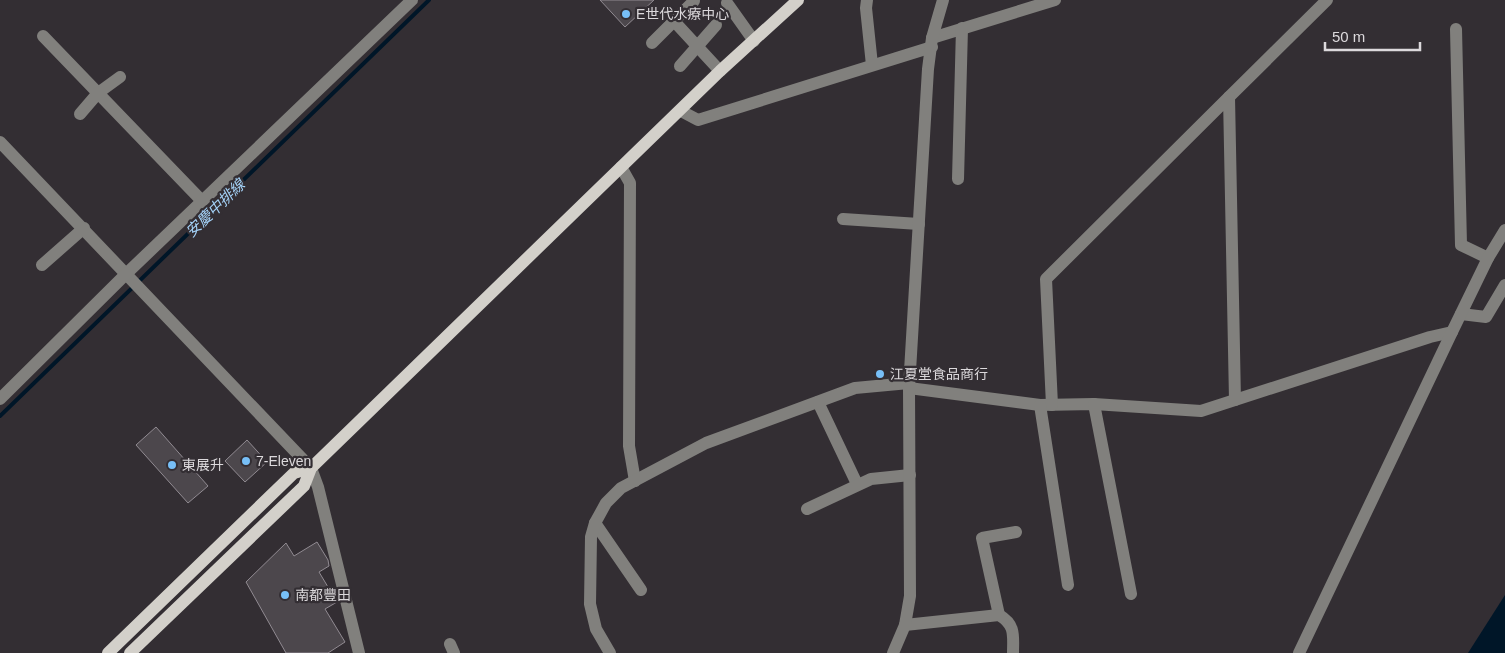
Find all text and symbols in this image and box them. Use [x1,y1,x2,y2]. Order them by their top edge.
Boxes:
place label: E世代水療中心 [636,6,729,22]
marker: E世代水療中心 [620,8,632,20]
scale bar [1325,20,1420,52]
text: 50 m [1332,28,1365,45]
water label: 安慶中排線 [182,174,249,240]
place label: 江夏堂食品商行 [890,366,988,382]
marker: 江夏堂食品商行 [874,368,886,380]
place label: 7-Eleven [256,453,311,469]
marker: 7-Eleven [240,455,252,467]
place label: 東展升 [182,457,224,473]
marker: 東展升 [166,459,178,471]
place label: 南都豐田 [295,587,351,603]
marker: 南都豐田 [279,589,291,601]

